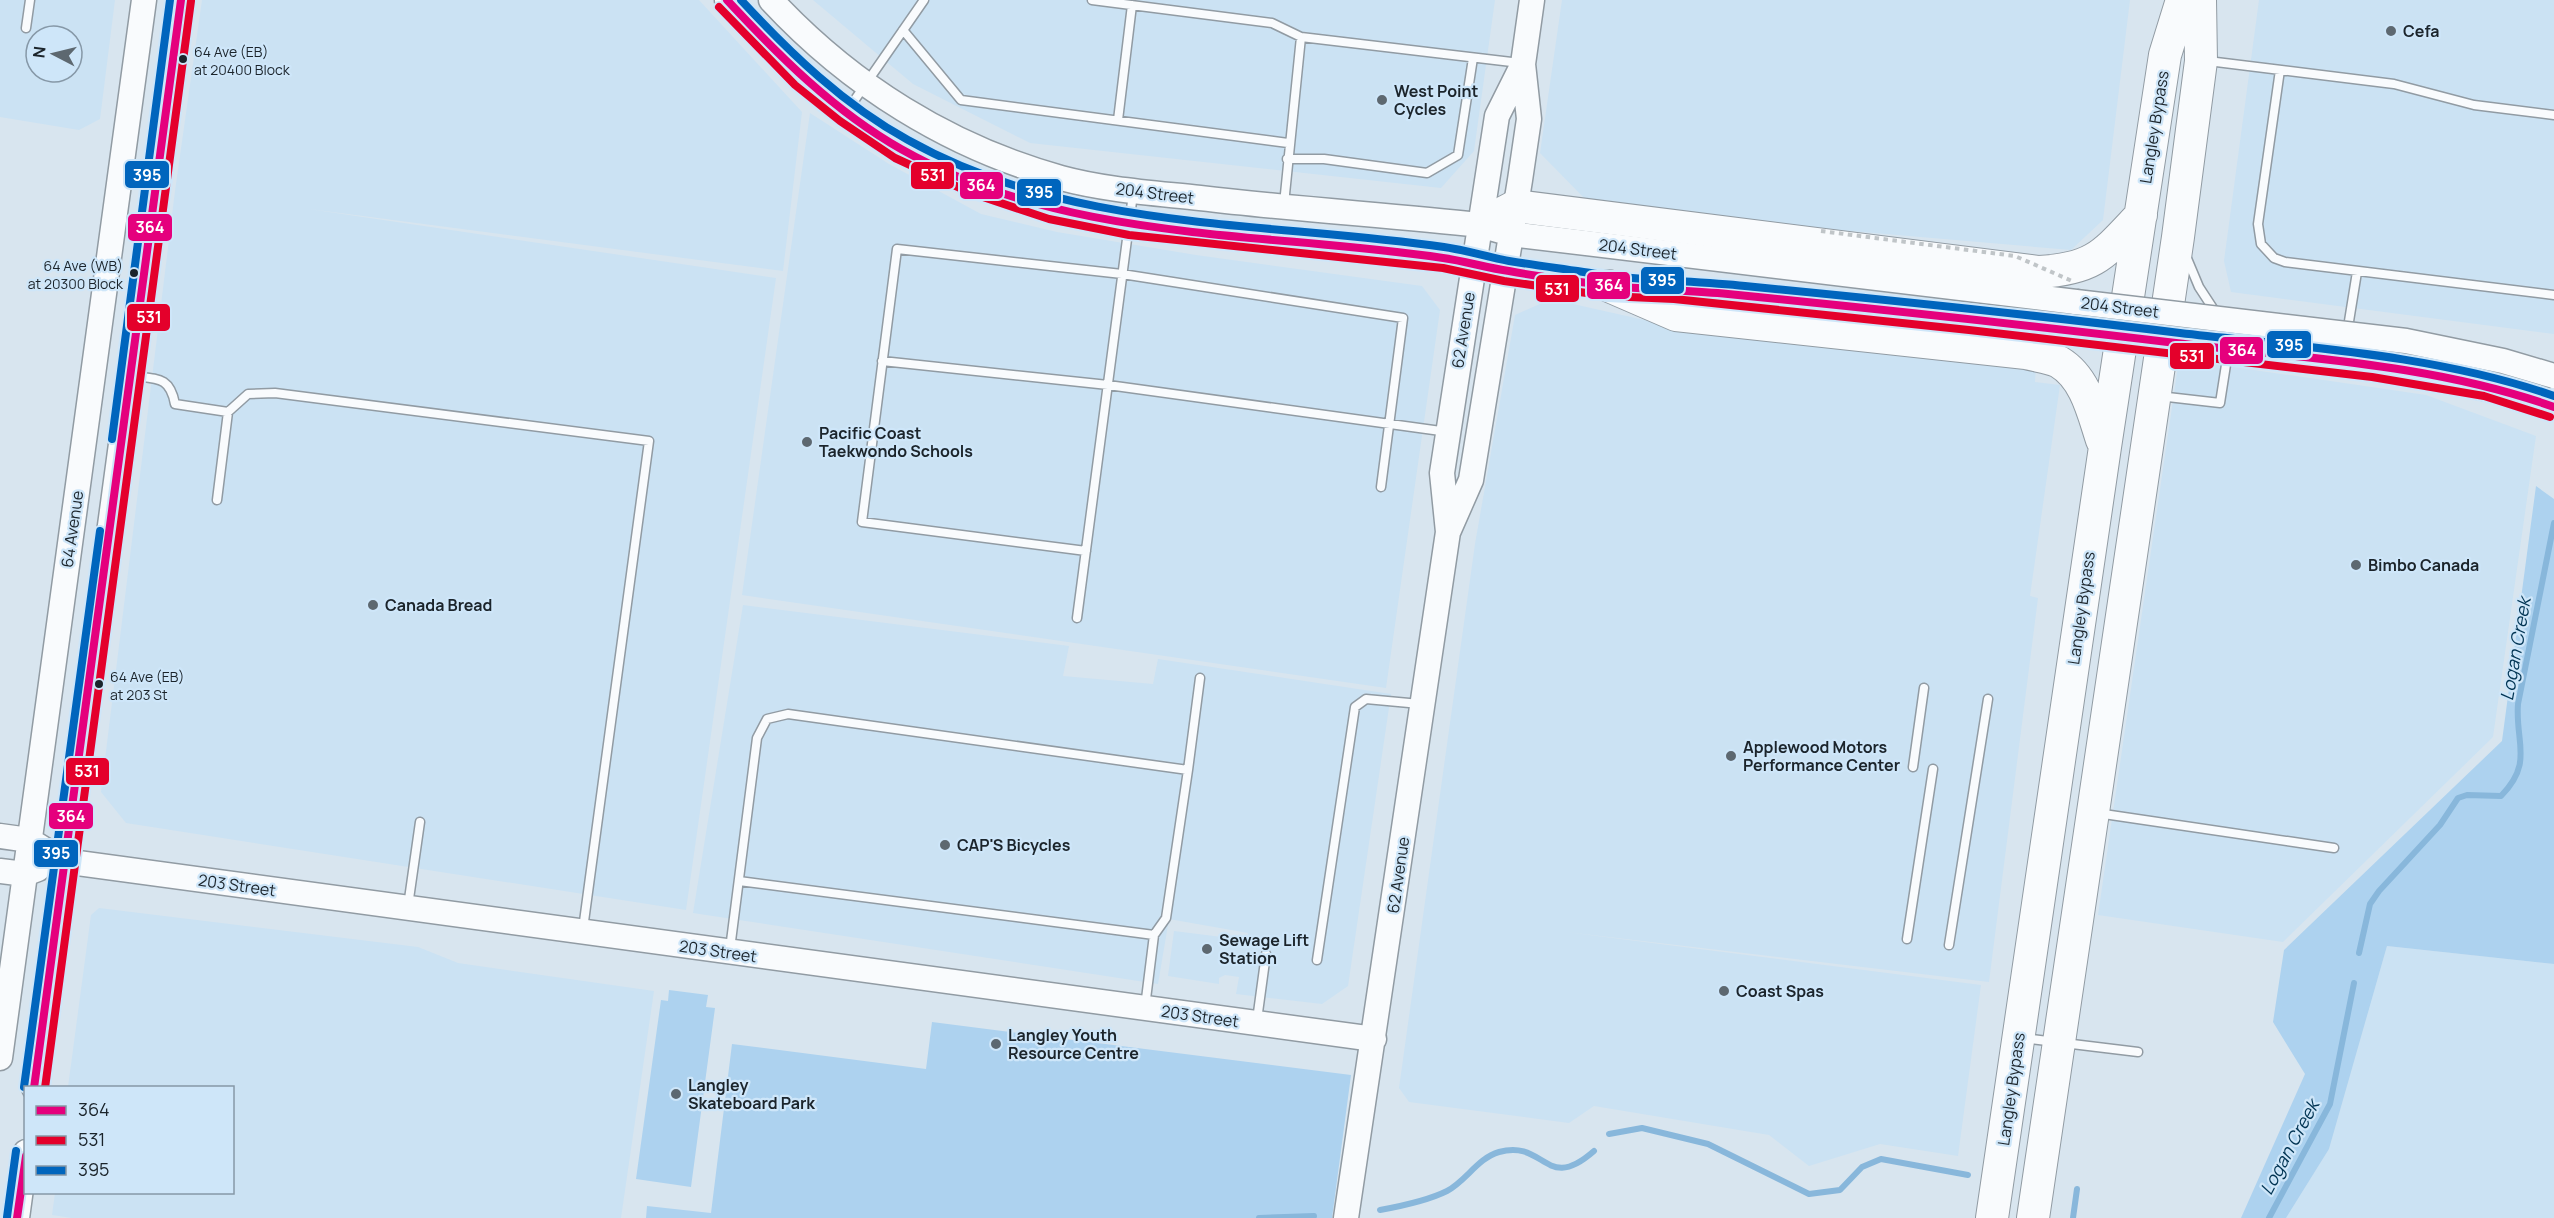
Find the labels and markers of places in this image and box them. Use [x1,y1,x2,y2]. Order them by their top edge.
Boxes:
place label: Cefa [2403,20,2439,42]
marker: Cefa [2384,24,2398,38]
place label: 64 Ave (EB) at 20400 Block [194,42,291,79]
marker: 64 Ave (EB) at 20400 Block [177,53,189,65]
place label: West Point Cycles [1394,80,1479,120]
marker: West Point Cycles [1375,93,1389,107]
place label: 64 Ave (WB) at 20300 Block [28,256,124,293]
marker: 64 Ave (WB) at 20300 Block [128,267,140,279]
place label: Pacific Coast Taekwondo Schools [819,422,973,462]
marker: Pacific Coast Taekwondo Schools [800,435,814,449]
place label: Bimbo Canada [2368,554,2479,576]
marker: Bimbo Canada [2349,558,2363,572]
place label: Canada Bread [385,594,492,616]
marker: Canada Bread [366,598,380,612]
place label: 64 Ave (EB) at 203 St [110,667,184,704]
marker: 64 Ave (EB) at 203 St [93,678,105,690]
place label: Applewood Motors Performance Center [1743,736,1900,776]
marker: Applewood Motors Performance Center [1724,749,1738,763]
place label: CAP'S Bicycles [957,834,1071,856]
marker: CAP'S Bicycles [938,838,952,852]
place label: Sewage Lift Station [1219,929,1309,969]
marker: Sewage Lift Station [1200,942,1214,956]
place label: Coast Spas [1736,980,1824,1002]
marker: Coast Spas [1717,984,1731,998]
place label: Langley Youth Resource Centre [1008,1024,1139,1064]
marker: Langley Youth Resource Centre [989,1037,1003,1051]
place label: Langley Skateboard Park [688,1074,815,1114]
marker: Langley Skateboard Park [669,1087,683,1101]

